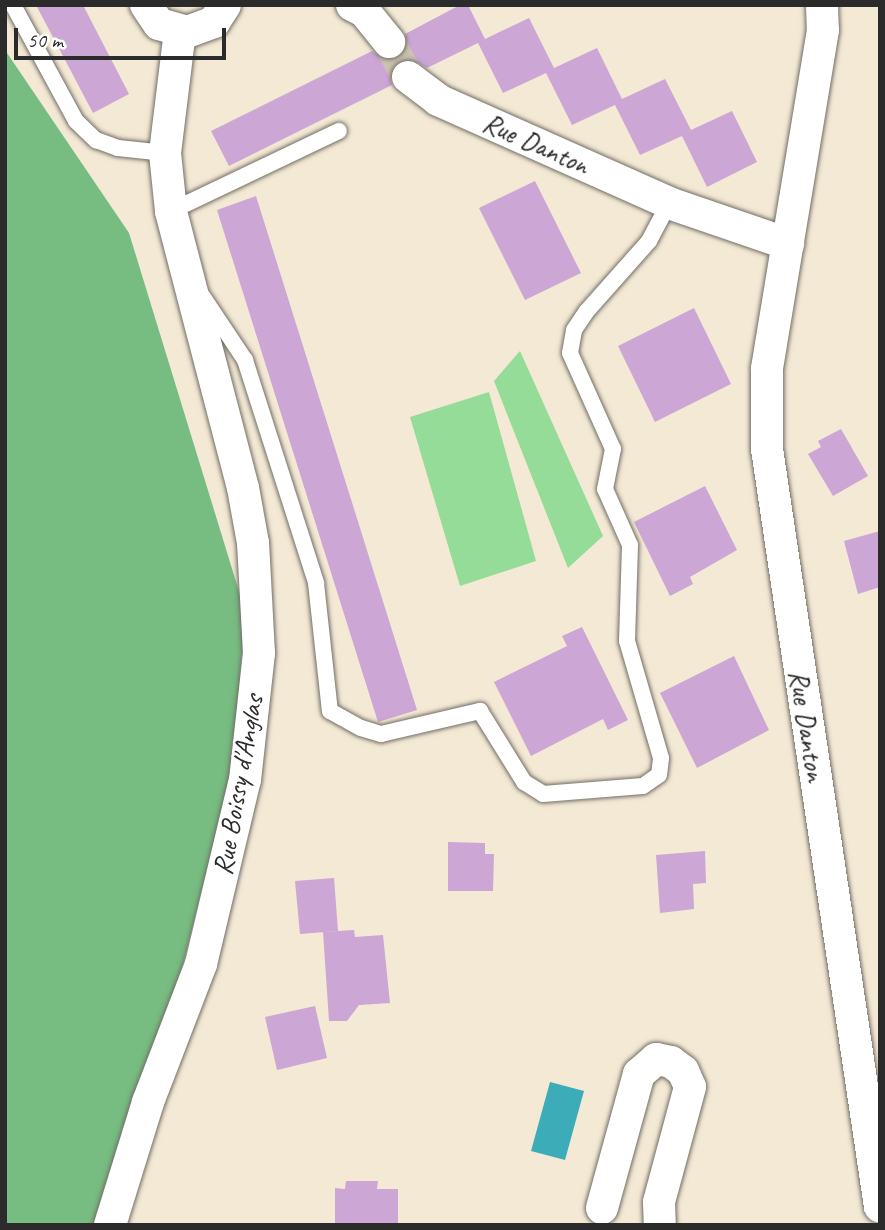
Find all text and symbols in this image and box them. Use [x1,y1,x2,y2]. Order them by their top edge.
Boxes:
scale bar [18,14,229,58]
text: 50 m [27,27,63,53]
street label: Rue Danton [477,106,595,182]
street label: Rue Danton [782,667,832,785]
street label: Rue Boissy d'Anglas [206,692,270,878]

